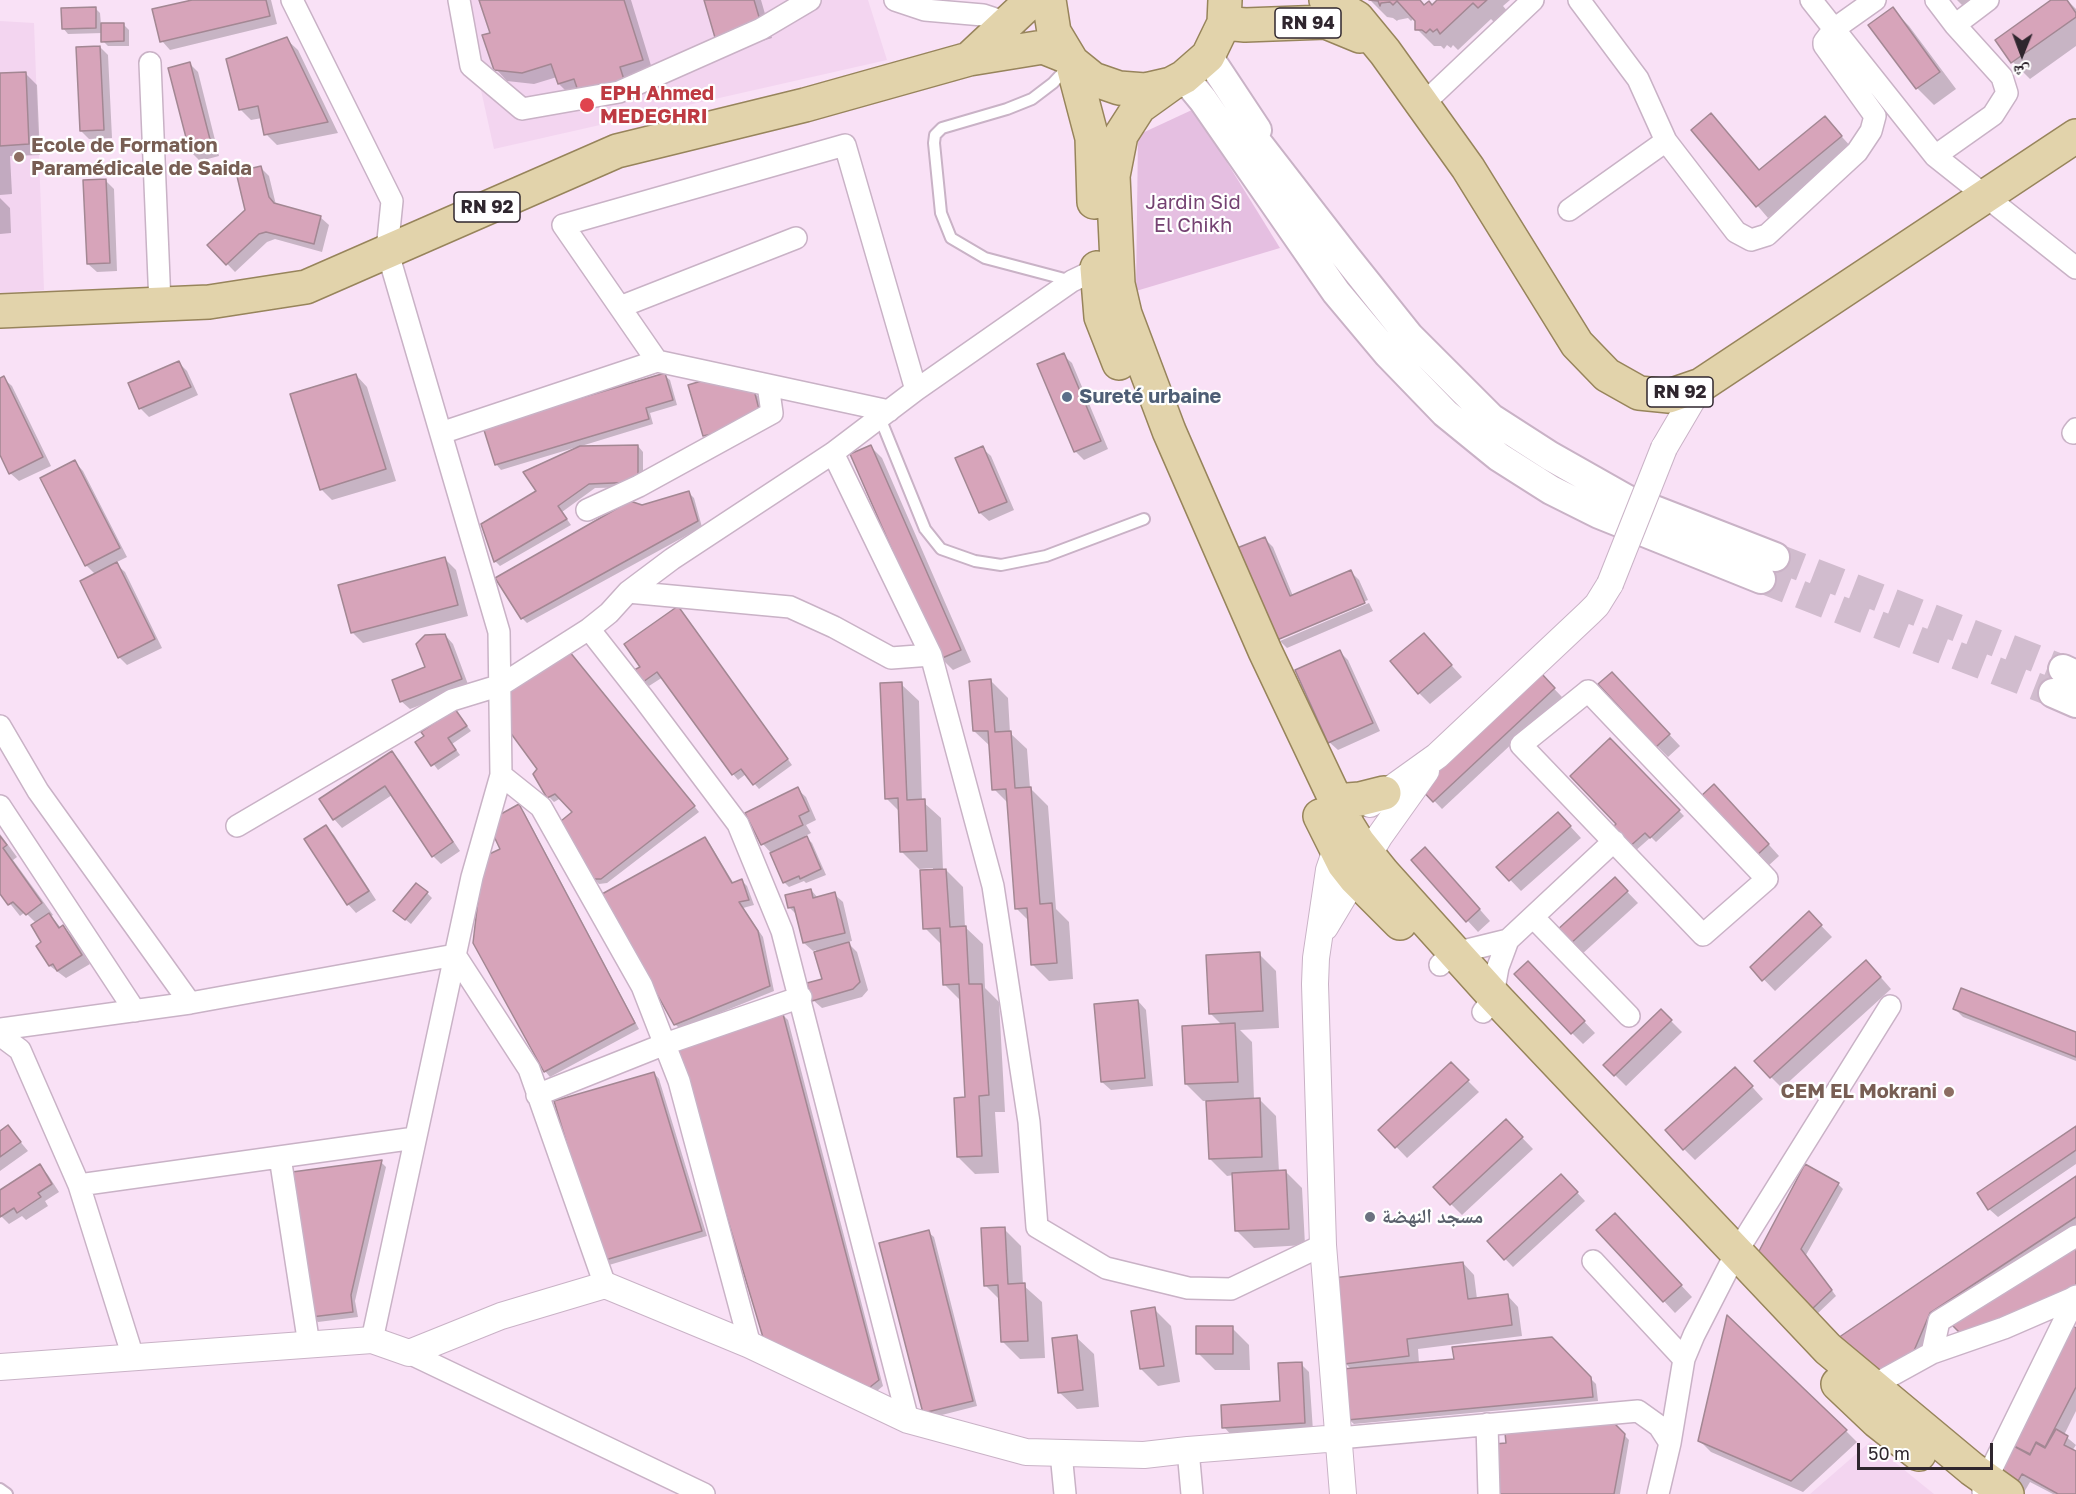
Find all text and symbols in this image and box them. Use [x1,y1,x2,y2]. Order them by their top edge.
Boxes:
road number: RN 94 [1275,8,1341,38]
north arrow [1992,24,2052,84]
text: ش [2013,62,2030,82]
place label: EPH Ahmed MEDEGHRI [600,82,714,129]
marker: EPH Ahmed MEDEGHRI [578,96,596,114]
place label: Ecole de Formation Paramédicale de Saida [31,134,252,181]
marker: Ecole de Formation Paramédicale de Saida [12,150,26,164]
park label: Jardin Sid El Chikh [1145,191,1241,238]
road number: RN 92 [454,192,520,222]
road number: RN 92 [1647,377,1713,407]
place label: Sureté urbaine [1079,385,1221,409]
marker: Sureté urbaine [1060,390,1074,404]
place label: CEM EL Mokrani [1781,1080,1937,1104]
marker: CEM EL Mokrani [1942,1085,1956,1099]
place label: مسجد النهضة [1382,1205,1483,1229]
marker: مسجد النهضة [1363,1210,1377,1224]
scale bar [1860,1431,1996,1469]
text: 50 m [1868,1442,1910,1464]

